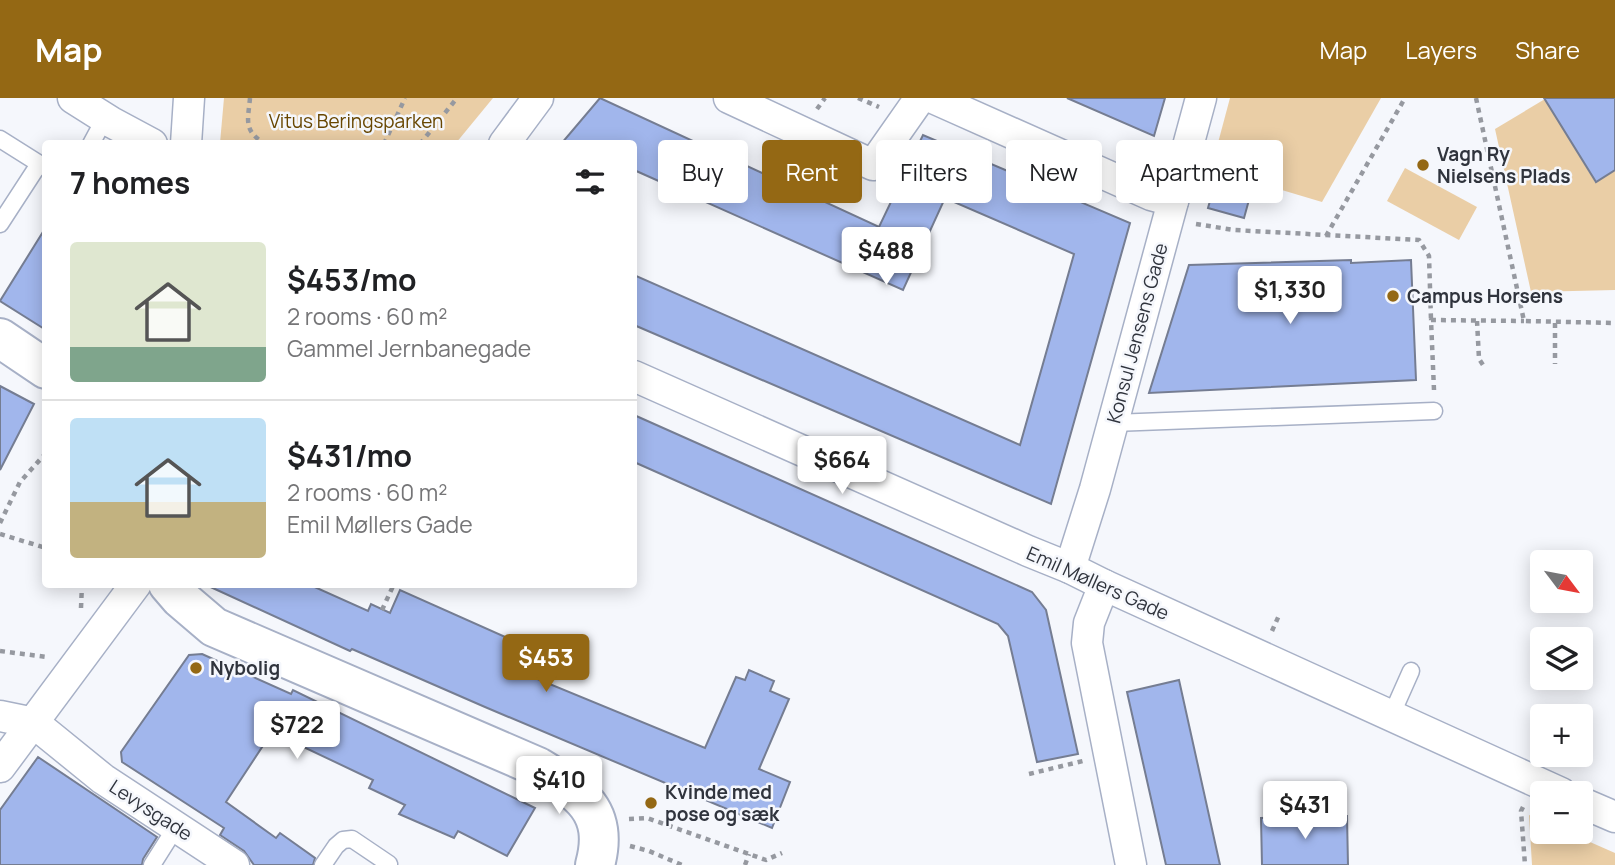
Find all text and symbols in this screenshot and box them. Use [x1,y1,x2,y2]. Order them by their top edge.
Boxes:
text: Map [35,27,103,72]
text: Map [1320,33,1367,66]
text: Layers [1405,33,1477,66]
text: Share [1515,33,1580,66]
park label: Vitus Beringsparken [269,108,443,134]
chip: Buy [658,140,748,203]
chip: Rent [762,140,862,203]
chip: Filters [876,140,992,203]
chip: New [1006,140,1102,203]
chip: Apartment [1116,140,1283,203]
place label: Vagn Ry Nielsens Plads [1437,141,1571,189]
marker: Vagn Ry Nielsens Plads [1415,157,1431,173]
text: 7 homes [70,162,190,203]
icon: filters [571,163,609,201]
pin: $488 [845,228,927,287]
text: $488 [858,234,914,266]
street label: Konsul Jensens Gade [1100,240,1174,426]
text: $453/mo [287,259,416,300]
pin: $1,330 [1233,266,1347,326]
icon: home [126,270,210,354]
text: $1,330 [1254,273,1326,305]
place label: Campus Horsens [1407,283,1563,309]
marker: Campus Horsens [1385,288,1401,304]
text: 2 rooms · 60 m² [287,300,448,332]
text: Gammel Jernbanegade [287,332,531,364]
text: $431/mo [287,435,412,476]
pin: $664 [801,436,883,496]
text: $664 [813,443,871,475]
icon: home [126,446,210,530]
text: 2 rooms · 60 m² [287,476,448,508]
text: Emil Møllers Gade [287,508,473,540]
street label: Emil Møllers Gade [1023,540,1173,626]
north arrow [1530,550,1592,612]
map controls [1530,550,1593,844]
button: layers [1530,627,1593,690]
pin: $453 [505,634,587,694]
text: $453 [518,641,574,673]
place label: Nybolig [210,655,280,681]
marker: Nybolig [188,660,204,676]
pin: $722 [256,702,338,761]
button: + [1530,704,1593,767]
text: $722 [270,708,324,740]
pin: $410 [518,756,600,816]
text: $410 [532,763,586,795]
street label: Levysgade [104,773,198,847]
place label: Kvinde med pose og sæk [665,779,780,827]
button: − [1530,781,1593,844]
pin: $431 [1264,782,1346,841]
text: $431 [1279,788,1331,820]
marker: Kvinde med pose og sæk [643,795,659,811]

